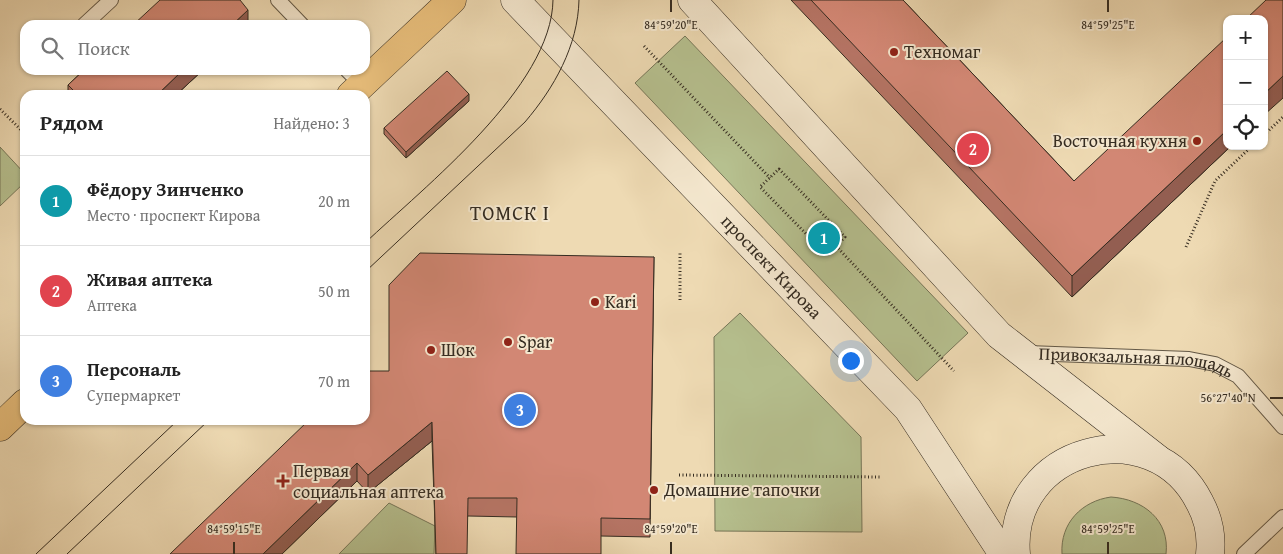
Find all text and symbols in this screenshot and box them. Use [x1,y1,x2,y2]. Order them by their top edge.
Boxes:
map controls [1223,15,1268,150]
button: + [1223,15,1268,60]
text: 84°59'20"E [644,16,698,33]
text: 84°59'25"E [1081,16,1135,33]
search box [20,20,370,75]
icon: search [38,34,66,62]
text: Поиск [78,34,130,62]
place label: Техномаг [904,38,981,65]
marker: Техномаг [888,46,900,58]
button: − [1223,60,1268,105]
button: locate [1223,105,1268,150]
text: Рядом [40,107,103,138]
text: Найдено: 3 [273,111,350,135]
place label: Восточная кухня [1053,127,1187,154]
pin: 2 [957,130,989,168]
marker: Восточная кухня [1191,135,1203,147]
text: Фёдору Зинченко [87,175,244,203]
text: 1 [52,189,60,213]
text: 20 m [318,189,350,213]
district label: ТОМСК I [470,198,550,227]
text: Место · проспект Кирова [87,203,260,227]
street label: проспект Кирова [715,208,829,325]
pin: 1 [808,219,840,257]
text: Живая аптека [87,265,213,293]
text: 2 [52,279,60,303]
text: 50 m [318,279,350,303]
place label: Kari [605,288,637,315]
text: Аптека [87,293,137,317]
marker: Kari [589,296,601,308]
place label: Spar [518,328,553,355]
place label: Шок [441,336,475,363]
marker: Spar [502,336,514,348]
street label: Привокзальная площадь [1038,339,1239,385]
marker: Шок [425,344,437,356]
your location [838,348,864,374]
text: Персональ [87,355,181,383]
text: 3 [52,369,60,393]
text: 70 m [318,369,350,393]
text: Супермаркет [87,383,180,407]
text: 56°27'40"N [1200,389,1256,406]
pin: 3 [504,391,536,429]
place label: Первая социальная аптека [293,457,444,505]
marker: Первая социальная аптека [277,475,289,487]
place label: Домашние тапочки [663,476,820,503]
marker: Домашние тапочки [648,484,660,496]
text: 84°59'15"E [207,520,261,537]
text: 84°59'20"E [644,520,698,537]
text: 84°59'25"E [1081,520,1135,537]

